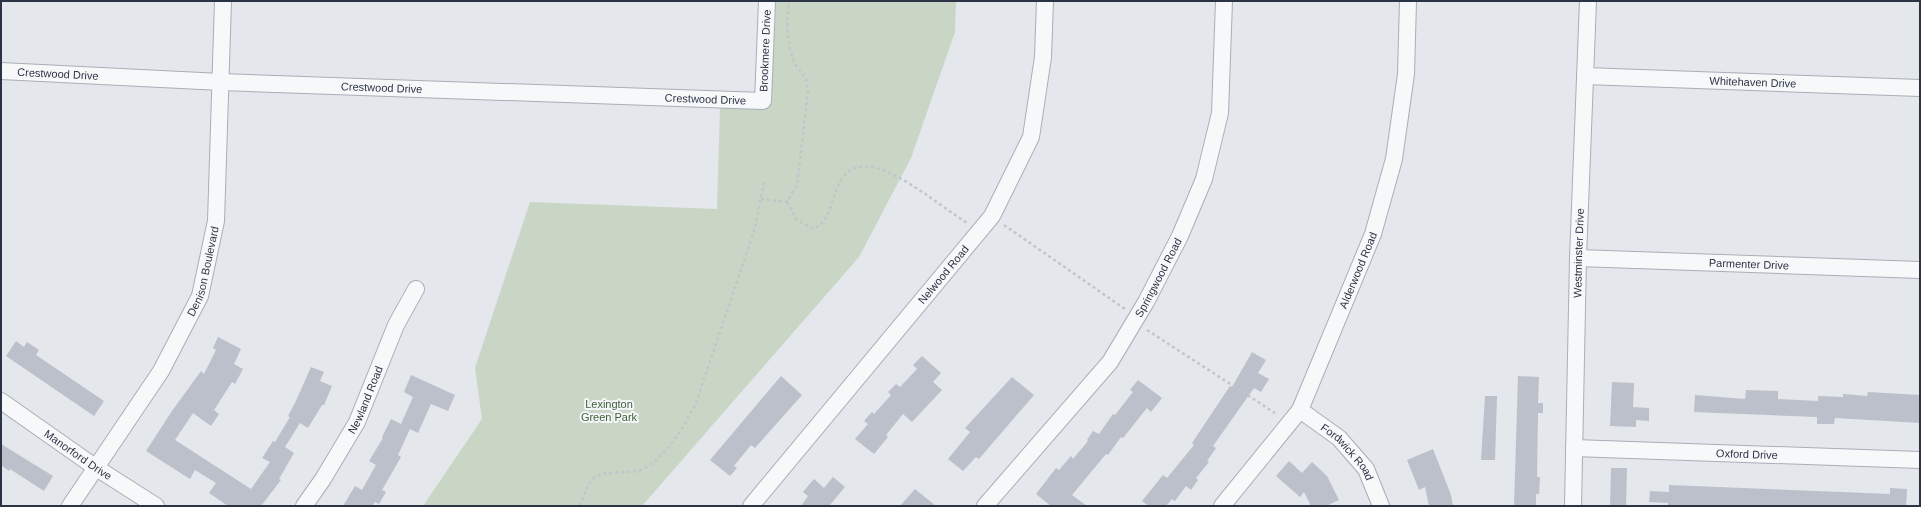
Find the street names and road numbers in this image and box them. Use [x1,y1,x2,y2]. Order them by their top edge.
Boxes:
street label: Brookmere Drive [757,9,773,92]
street label: Crestwood Drive [17,66,99,82]
street label: Whitehaven Drive [1709,74,1797,90]
street label: Crestwood Drive [341,80,423,95]
street label: Crestwood Drive [665,92,746,106]
street label: Westminster Drive [1571,208,1586,298]
street label: Denison Boulevard [185,225,221,318]
street label: Alderwood Road [1337,230,1379,310]
street label: Springwood Road [1132,236,1184,319]
street label: Nelwood Road [916,243,971,306]
street label: Parmenter Drive [1709,257,1789,271]
street label: Newland Road [345,364,385,436]
street label: Fordwick Road [1319,421,1376,482]
street label: Manorford Drive [42,427,114,482]
street label: Oxford Drive [1716,447,1778,461]

